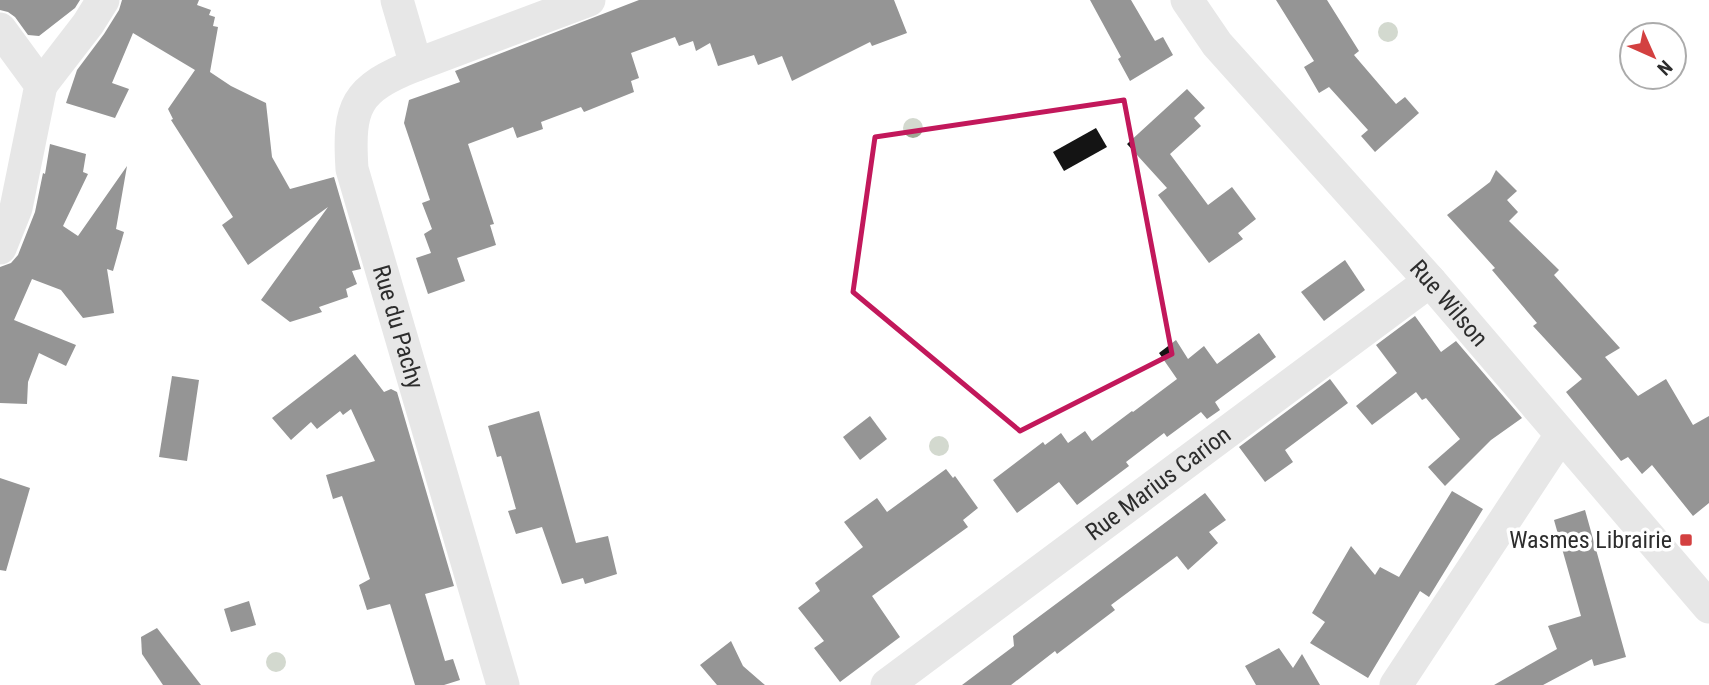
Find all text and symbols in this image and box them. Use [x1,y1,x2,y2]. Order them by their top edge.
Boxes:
north arrow [1618,21,1688,91]
text: N [1652,55,1677,80]
street label: Rue Wilson [1404,254,1494,352]
street label: Rue du Pachy [367,262,430,392]
street label: Rue Marius Carion [1080,420,1236,546]
place label: Wasmes Librairie [1509,526,1672,554]
marker: Wasmes Librairie [1678,532,1694,548]

